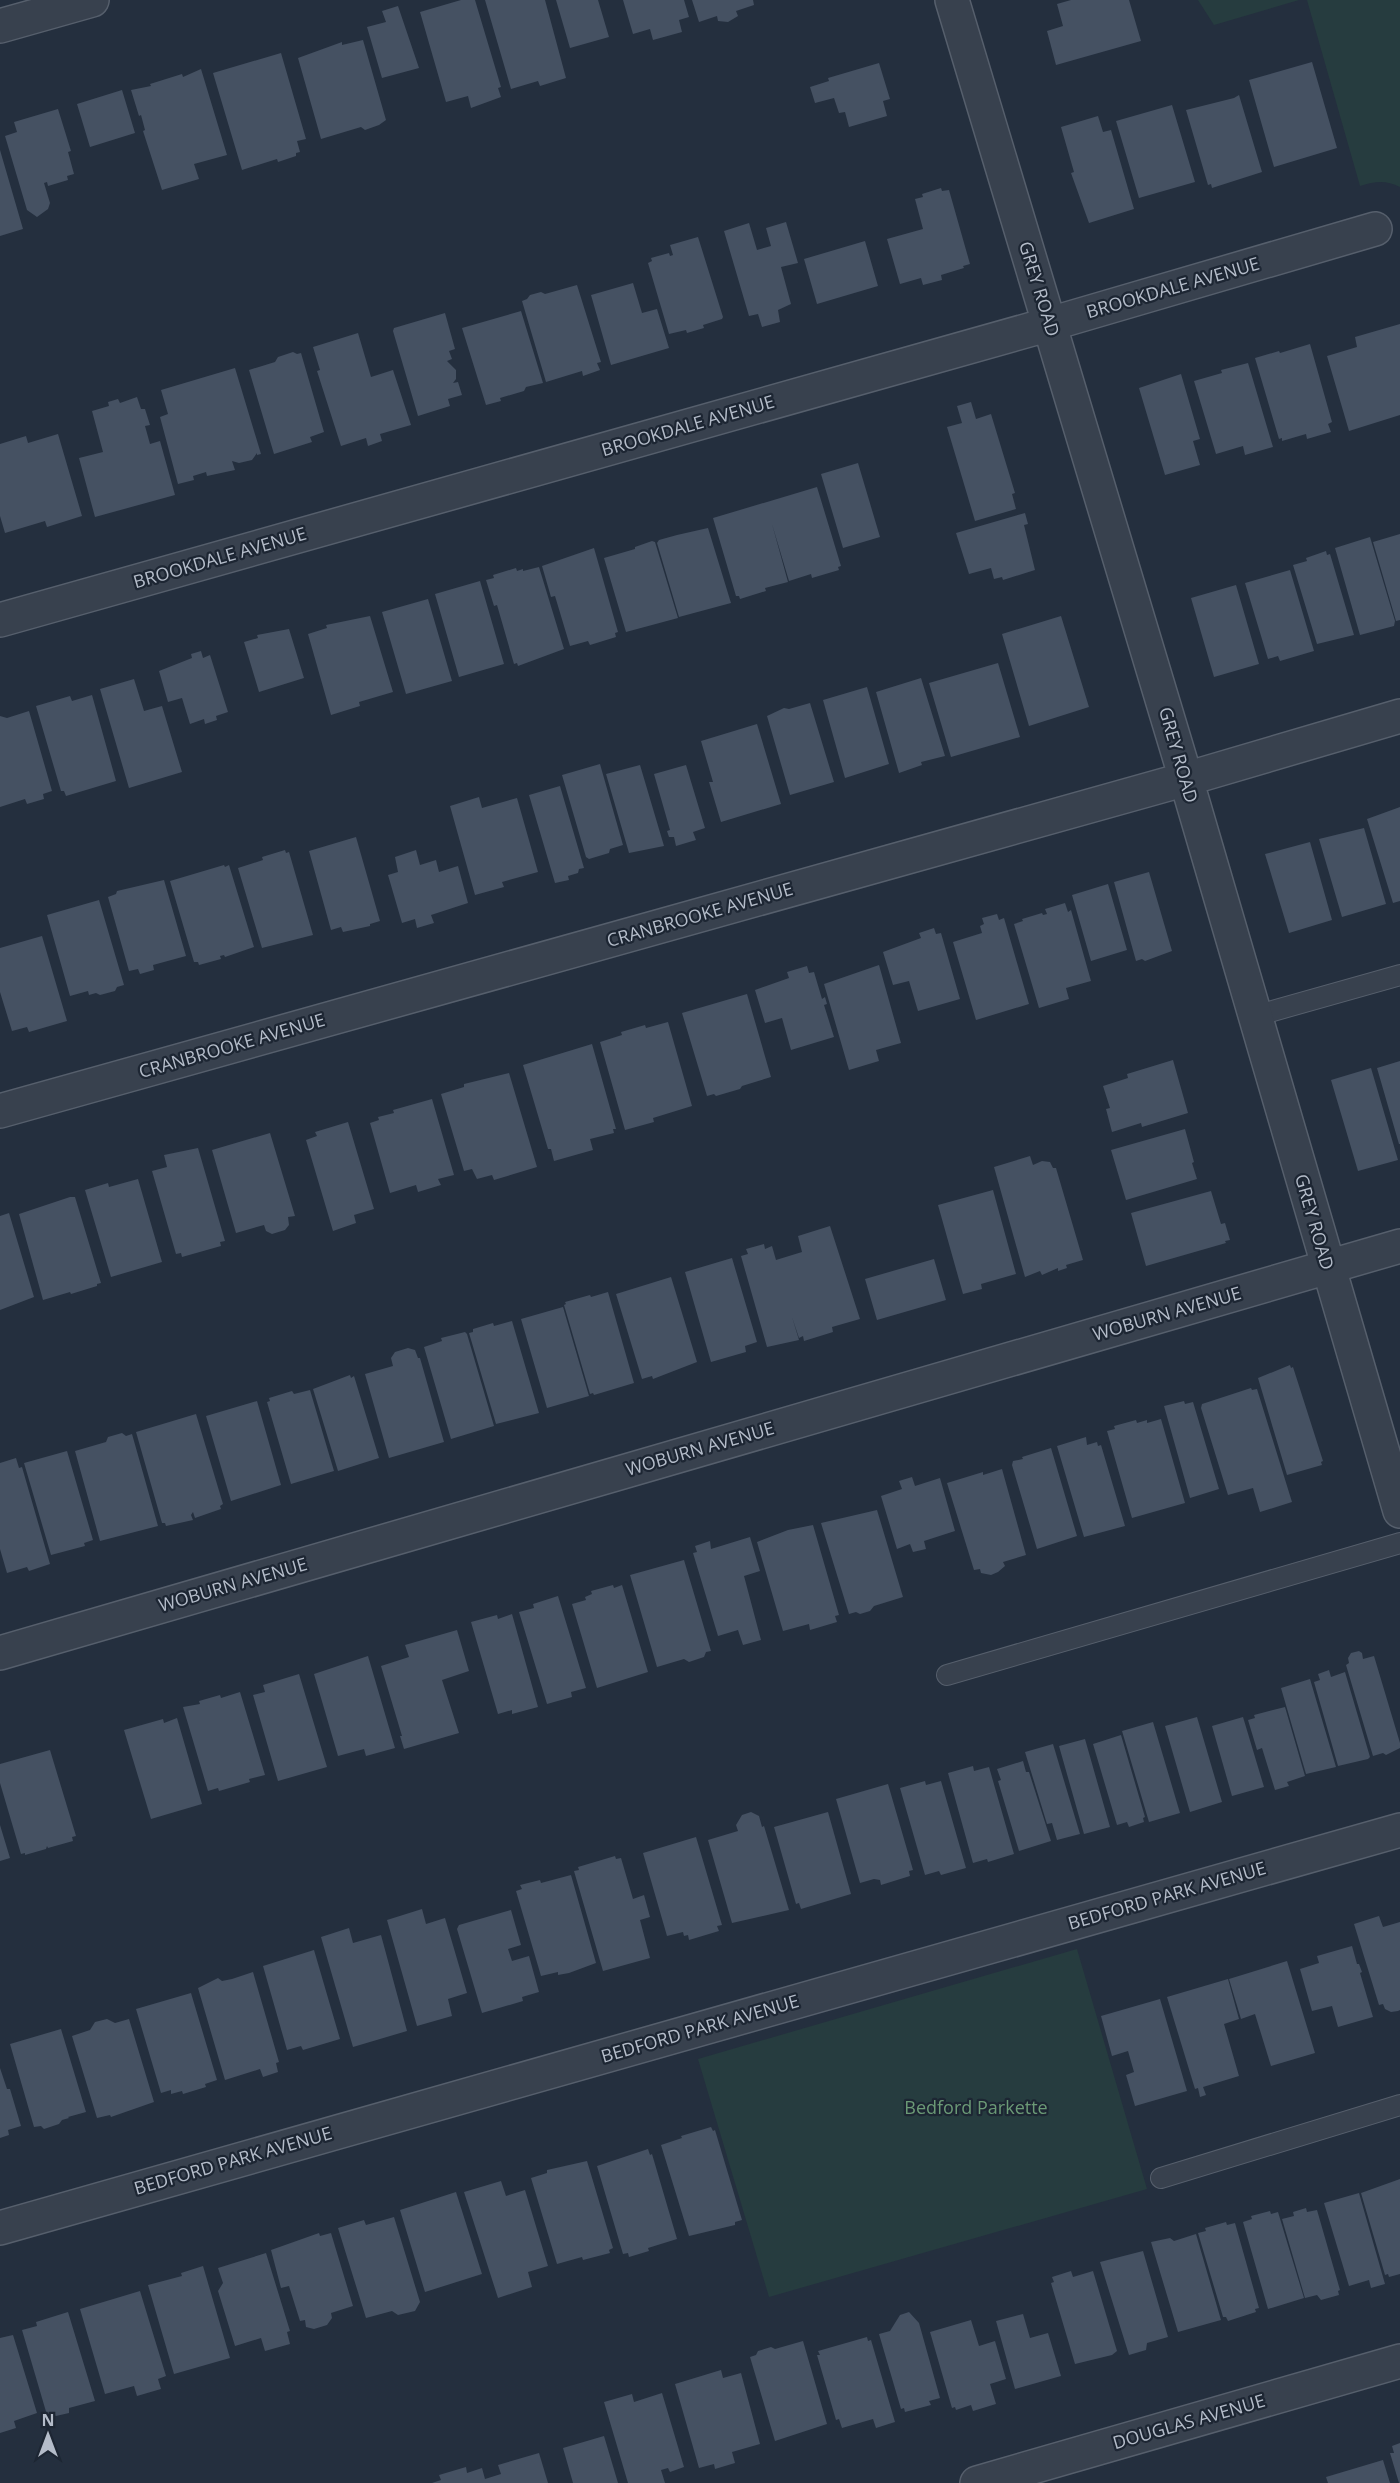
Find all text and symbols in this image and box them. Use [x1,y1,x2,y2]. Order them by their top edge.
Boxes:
street label: GREY ROAD [1014,238,1066,339]
street label: BROOKDALE AVENUE [1083,251,1262,323]
street label: BROOKDALE AVENUE [598,389,777,461]
street label: BROOKDALE AVENUE [130,521,309,593]
street label: GREY ROAD [1154,704,1204,805]
street label: CRANBROOKE AVENUE [604,876,796,952]
street label: CRANBROOKE AVENUE [136,1007,328,1083]
street label: GREY ROAD [1290,1171,1340,1272]
street label: WOBURN AVENUE [1090,1280,1244,1346]
street label: WOBURN AVENUE [623,1415,777,1481]
street label: WOBURN AVENUE [156,1551,310,1617]
street label: BEDFORD PARK AVENUE [1065,1855,1268,1935]
street label: BEDFORD PARK AVENUE [598,1988,801,2068]
park label: Bedford Parkette [904,2095,1048,2119]
street label: BEDFORD PARK AVENUE [131,2120,334,2200]
street label: DOUGLAS AVENUE [1110,2388,1268,2454]
north arrow [18,2405,78,2465]
text: N [41,2409,55,2431]

